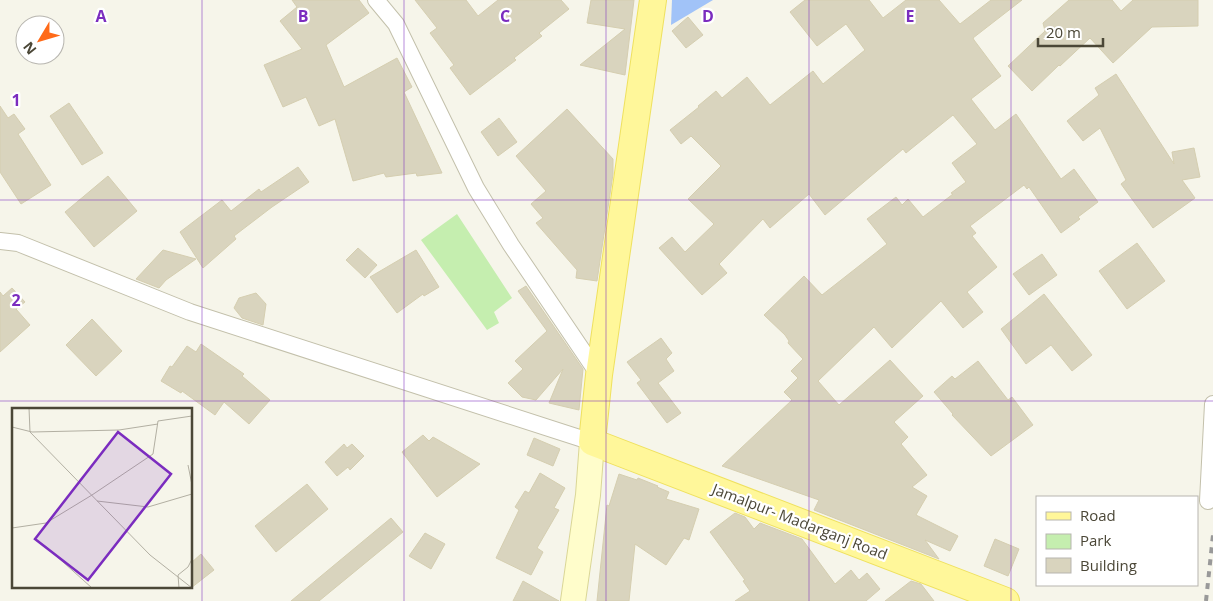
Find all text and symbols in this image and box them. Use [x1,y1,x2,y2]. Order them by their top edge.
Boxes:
text: A [95,5,107,27]
text: B [298,5,308,27]
text: C [500,5,510,27]
text: D [702,5,714,27]
text: E [906,5,915,27]
north arrow [15,15,65,65]
scale bar [1038,15,1103,47]
text: 20 m [1046,22,1081,42]
text: N [18,38,40,59]
text: 1 [11,89,21,111]
text: 2 [11,289,21,311]
inset map [12,408,192,588]
street label: Jamalpur- Madarganj Road [708,478,891,564]
legend [1036,496,1198,586]
text: Road [1080,505,1116,525]
text: Park [1080,530,1111,550]
text: Building [1080,555,1137,575]

